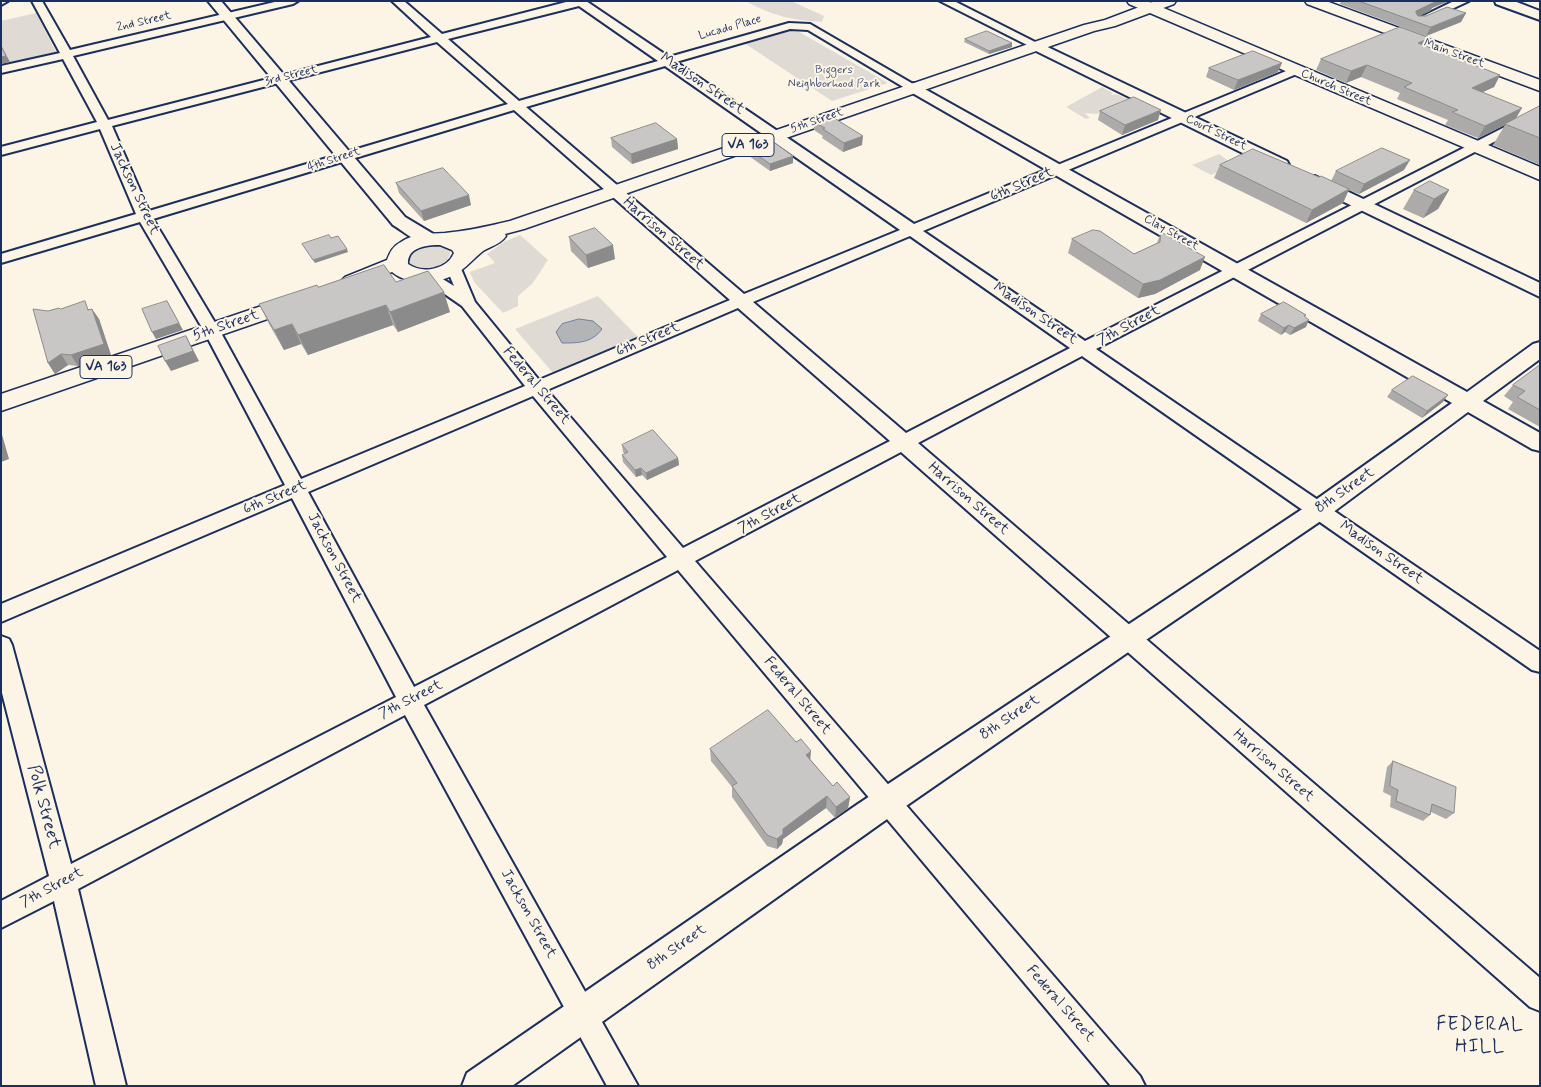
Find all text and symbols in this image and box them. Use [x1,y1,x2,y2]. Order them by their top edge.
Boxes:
street label: 2nd Street [115,9,173,35]
street label: Lucado Place [697,12,763,44]
street label: Main Street [1422,36,1486,72]
street label: Madison Street [656,49,748,119]
street label: 3rd Street [263,62,319,90]
park label: Biggers Neighborhood Park [788,63,880,91]
street label: Church Street [1298,67,1374,109]
street label: 5th Street [789,105,845,137]
street label: Court Street [1183,112,1249,154]
road number: VA 163 [722,134,774,156]
street label: Jackson Street [105,140,163,238]
street label: 4th Street [306,145,362,175]
street label: 6th Street [987,164,1057,206]
street label: Harrison Street [619,194,707,274]
street label: Clay Street [1141,212,1201,254]
street label: Madison Street [989,279,1081,349]
street label: 7th Street [1094,302,1164,350]
street label: 5th Street [191,306,261,346]
street label: 6th Street [613,319,683,361]
street label: Federal Street [498,344,574,428]
road number: VA 163 [80,356,132,378]
street label: Harrison Street [924,459,1012,539]
street label: 8th Street [1312,464,1378,518]
street label: 6th Street [240,477,310,519]
street label: 7th Street [735,490,805,538]
street label: Jackson Street [303,510,365,606]
street label: Madison Street [1336,517,1426,589]
street label: Federal Street [759,654,835,738]
street label: 7th Street [376,676,446,724]
street label: 8th Street [977,691,1043,745]
street label: Harrison Street [1229,726,1317,806]
street label: Polk Street [21,763,65,851]
street label: 7th Street [17,864,87,912]
street label: Jackson Street [496,866,560,962]
street label: 8th Street [644,921,710,975]
street label: Federal Street [1022,962,1098,1046]
district label: FEDERAL HILL [1434,1015,1526,1059]

